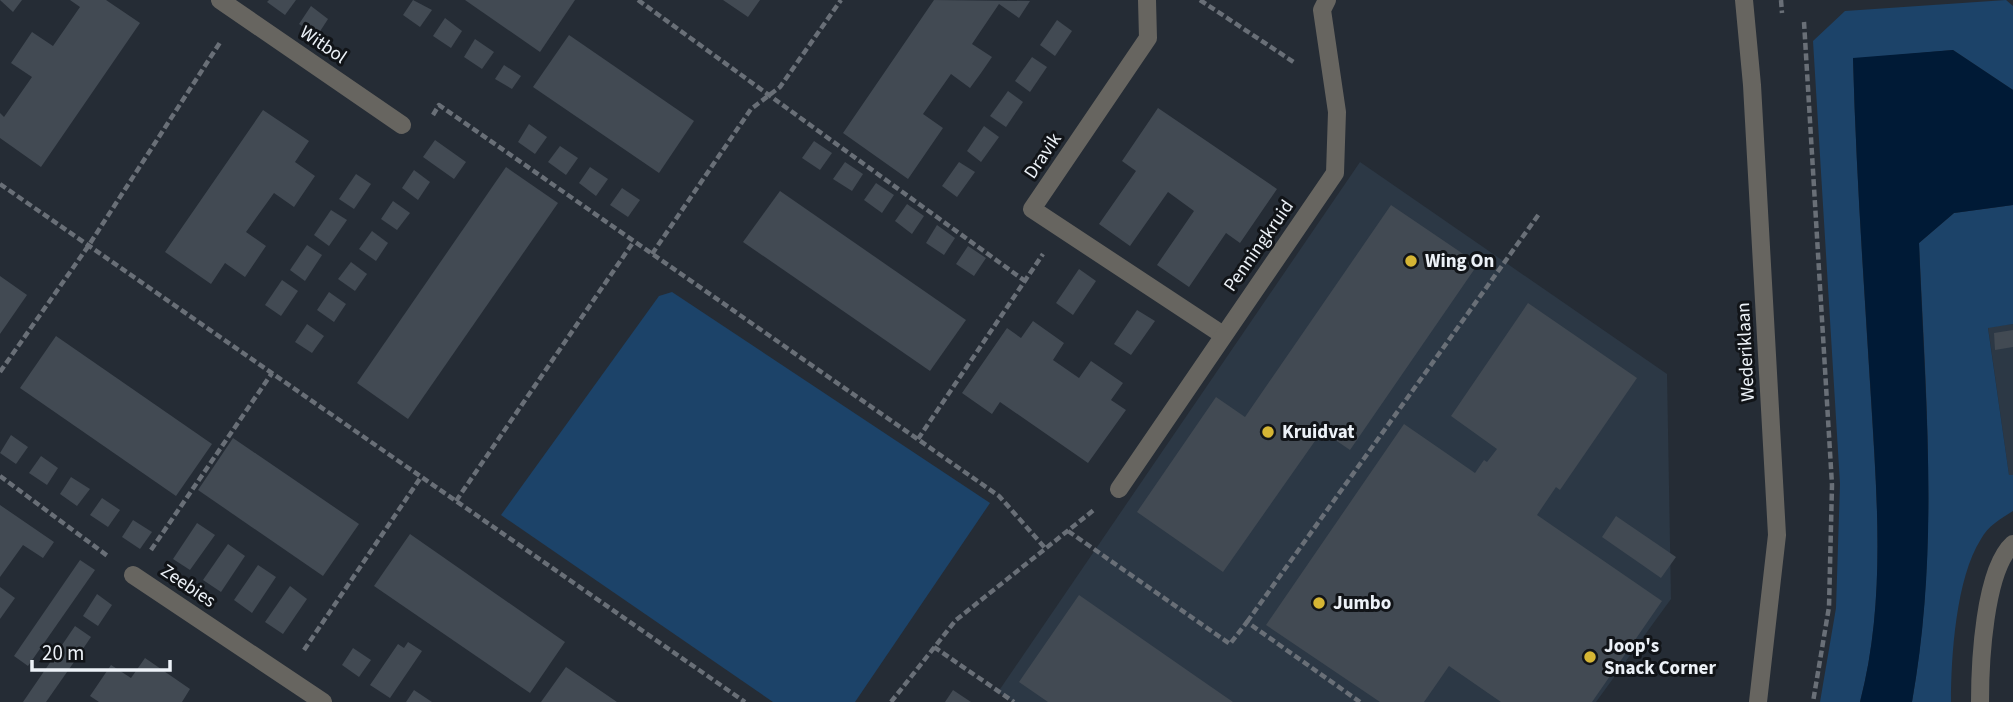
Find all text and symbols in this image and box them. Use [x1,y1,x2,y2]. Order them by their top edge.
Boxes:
street label: Witbol [294,19,352,71]
street label: Dravik [1018,127,1069,184]
street label: Penningkruid [1217,195,1301,297]
place label: Wing On [1425,248,1494,275]
marker: Wing On [1403,253,1419,269]
street label: Wederiklaan [1730,302,1762,402]
place label: Kruidvat [1282,419,1355,446]
marker: Kruidvat [1260,424,1276,440]
street label: Zeebies [155,558,221,614]
place label: Jumbo [1333,590,1391,617]
marker: Jumbo [1311,595,1327,611]
scale bar [32,628,170,672]
place label: Joop's Snack Corner [1604,633,1716,682]
text: 20 m [42,638,84,668]
marker: Joop's Snack Corner [1582,649,1598,665]

